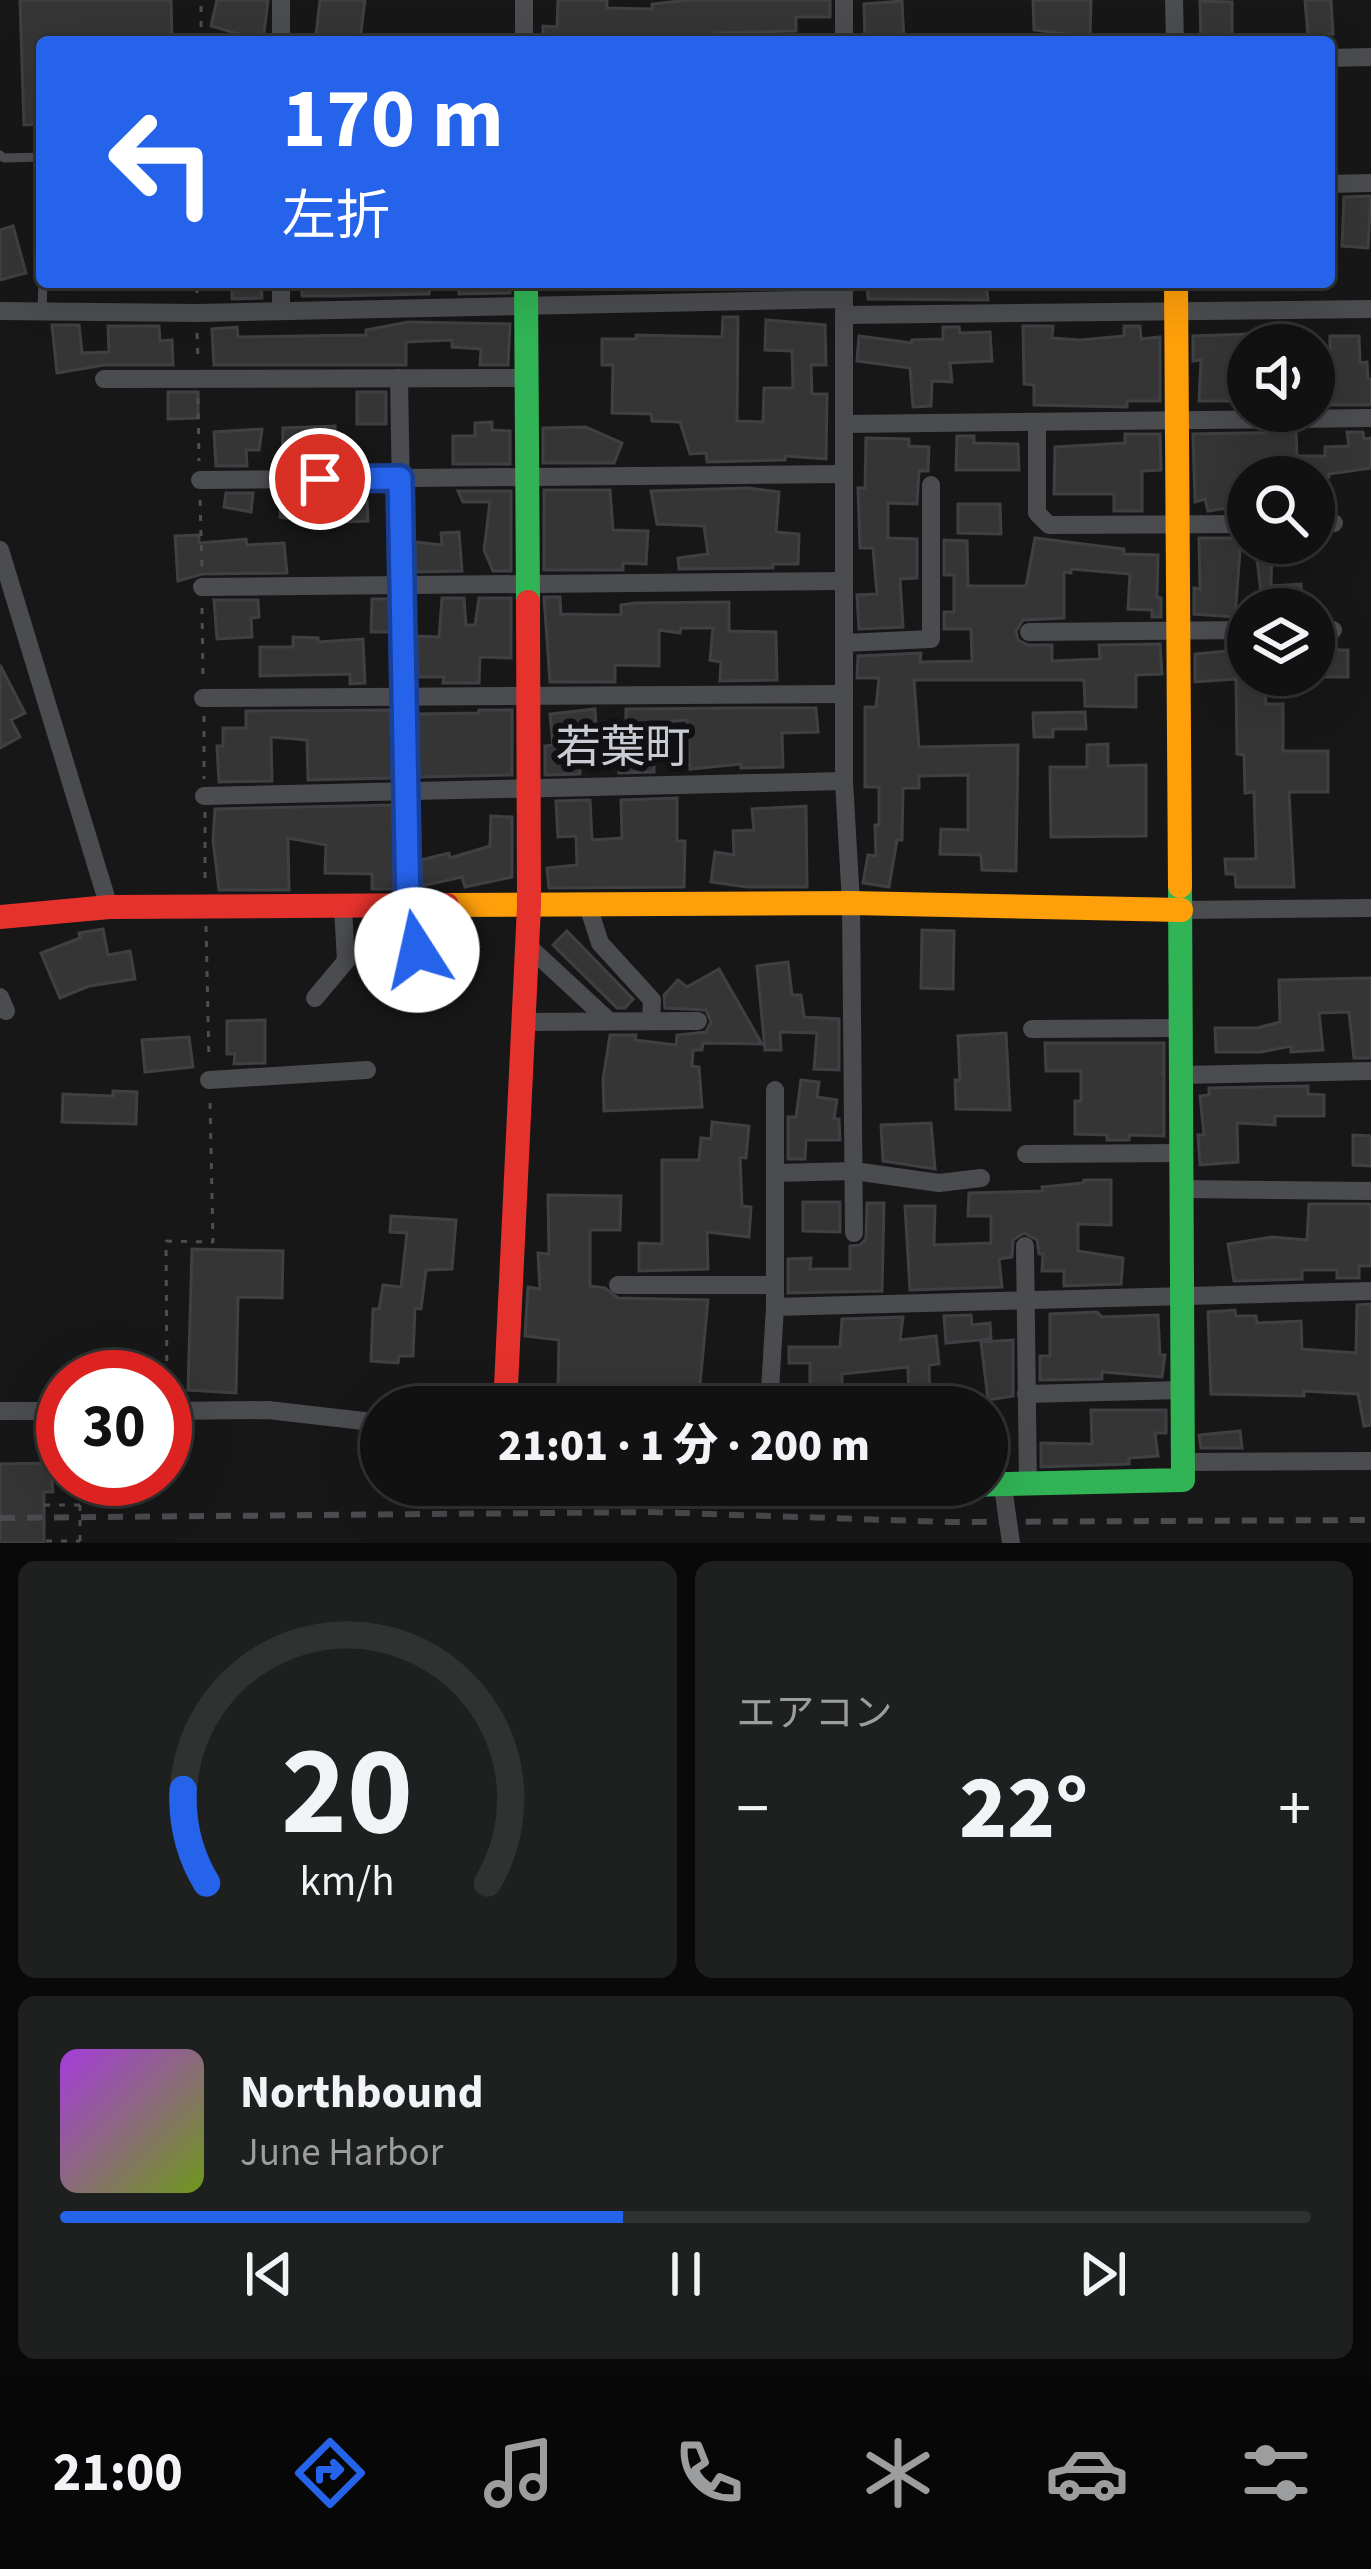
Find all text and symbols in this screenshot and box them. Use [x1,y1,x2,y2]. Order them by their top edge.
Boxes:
text: 170 m [282,60,504,180]
icon: left [84,84,240,240]
text: 左折 [282,179,390,256]
map controls [1227,324,1335,696]
button: sound [1227,324,1335,432]
pin [269,428,371,530]
icon: arrive [287,446,353,512]
button: search [1227,456,1335,564]
button: layers [1227,588,1335,696]
district label: 若葉町 [555,716,691,780]
position arrow [354,887,480,1013]
speed limit sign: 30 [36,1350,192,1506]
text: 21:01 · 1 分 · 200 m [498,1414,870,1478]
text: エアコン [737,1686,893,1742]
text: 20 [281,1704,413,1882]
text: 22° [959,1745,1089,1873]
text: − [737,1762,769,1856]
text: + [1278,1762,1311,1856]
text: km/h [300,1850,395,1911]
text: Northbound [240,2061,484,2125]
text: June Harbor [240,2125,443,2181]
icon: previous [236,2241,302,2307]
icon: pause [653,2241,719,2307]
icon: next [1070,2241,1136,2307]
icon: directions [288,2431,372,2515]
icon: music [477,2431,561,2515]
icon: phone [667,2431,751,2515]
icon: climate [856,2431,940,2515]
icon: car [1045,2431,1129,2515]
icon: filters [1234,2431,1318,2515]
text: 21:00 [53,2435,183,2512]

